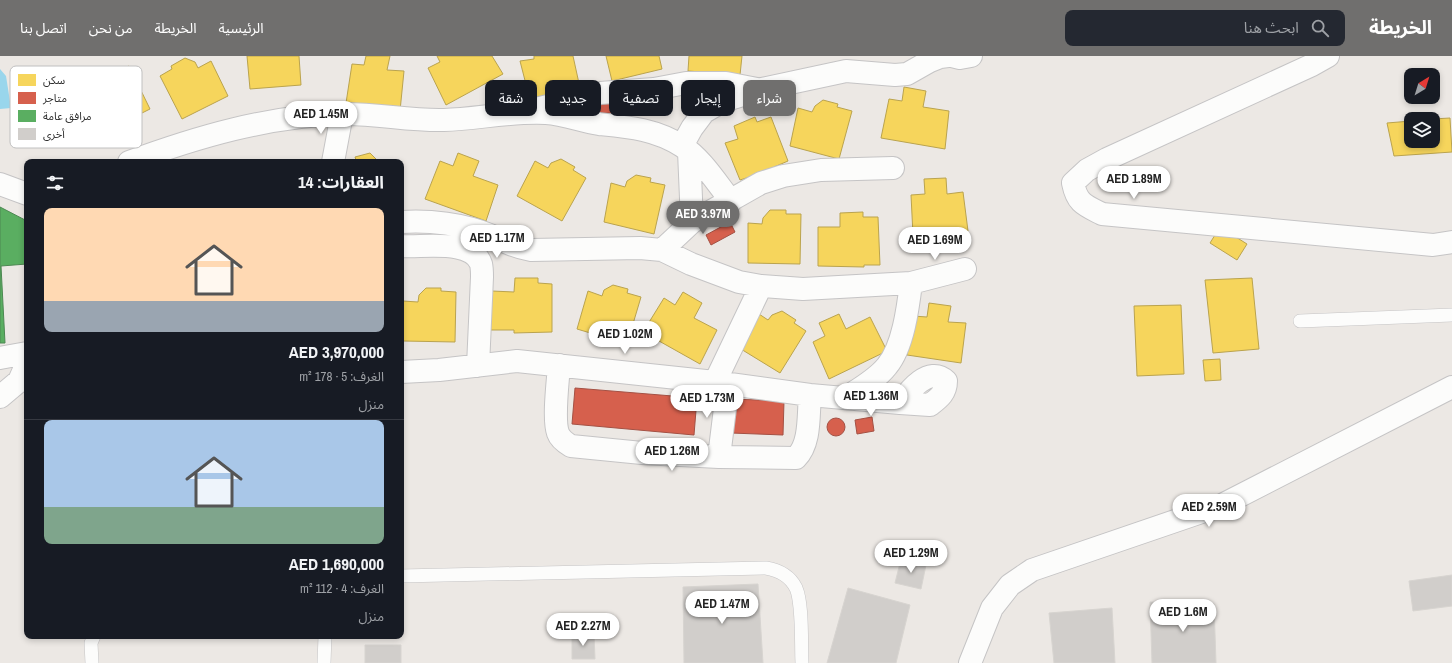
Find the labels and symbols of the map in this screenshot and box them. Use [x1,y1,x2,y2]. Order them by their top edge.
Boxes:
legend [10,66,142,148]
north arrow [1404,68,1440,104]
text: سكن [43,73,66,87]
text: متاجر [42,91,67,105]
pin: AED 1.45M [275,101,367,135]
text: مرافق عامة [43,109,92,123]
text: أخرى [43,127,65,141]
pin: AED 1.89M [1088,166,1180,200]
pin: AED 3.97M [657,201,749,235]
pin: AED 1.17M [451,225,543,259]
pin: AED 1.69M [889,227,981,261]
pin: AED 1.02M [579,321,671,355]
pin: AED 1.36M [825,383,917,417]
pin: AED 1.73M [661,385,753,419]
pin: AED 1.26M [626,438,718,472]
pin: AED 2.59M [1163,494,1255,528]
pin: AED 1.29M [865,540,957,574]
pin: AED 1.47M [676,591,768,625]
pin: AED 1.6M [1142,599,1224,633]
pin: AED 2.27M [537,613,629,647]

